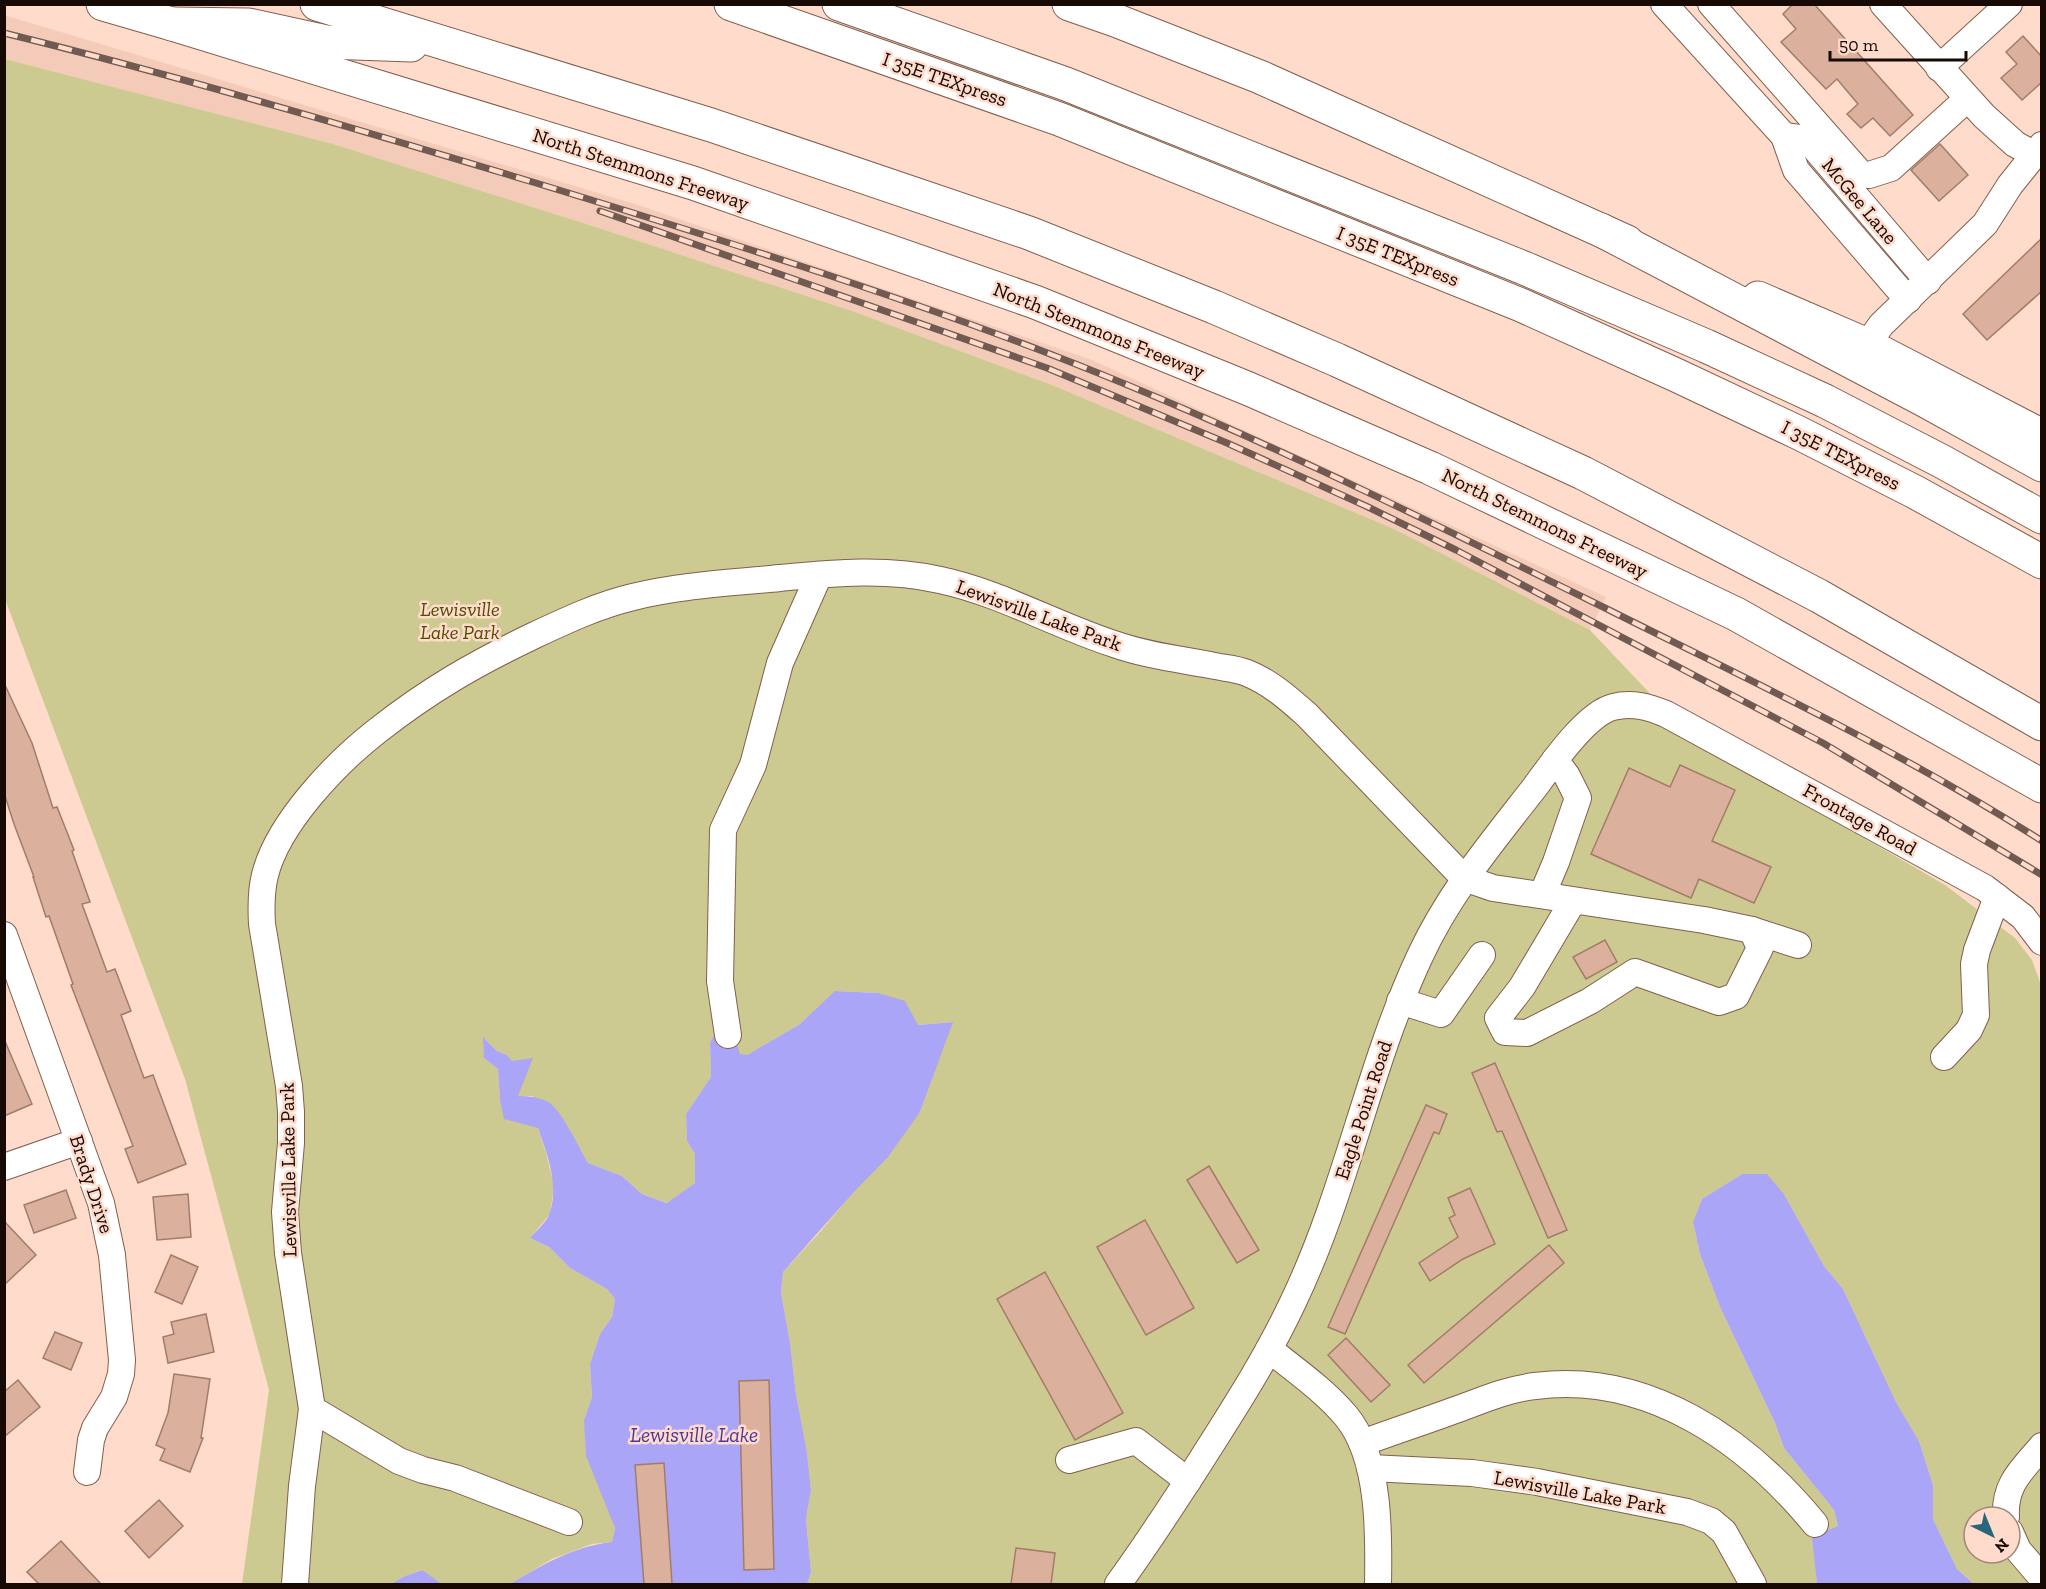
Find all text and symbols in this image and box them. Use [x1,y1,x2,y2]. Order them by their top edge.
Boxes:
scale bar [1830,24,1966,62]
text: 50 m [1839,34,1879,56]
street label: I 35E TEXpress [880,47,1010,111]
street label: North Stemmons Freeway [530,123,753,216]
street label: McGee Lane [1817,153,1903,249]
street label: I 35E TEXpress [1333,221,1463,291]
street label: North Stemmons Freeway [990,277,1209,384]
street label: I 35E TEXpress [1778,415,1904,495]
street label: North Stemmons Freeway [1438,463,1652,584]
street label: Lewisville Lake Park [953,574,1126,656]
park label: Lewisville Lake Park [420,597,500,644]
street label: Frontage Road [1799,778,1921,860]
street label: Eagle Point Road [1329,1037,1397,1183]
street label: Lewisville Lake Park [274,1082,302,1257]
street label: Brady Drive [65,1132,119,1236]
water label: Lewisville Lake [630,1422,758,1447]
street label: Lewisville Lake Park [1492,1465,1669,1519]
north arrow [1962,1505,2022,1565]
text: N [1991,1535,2013,1557]

